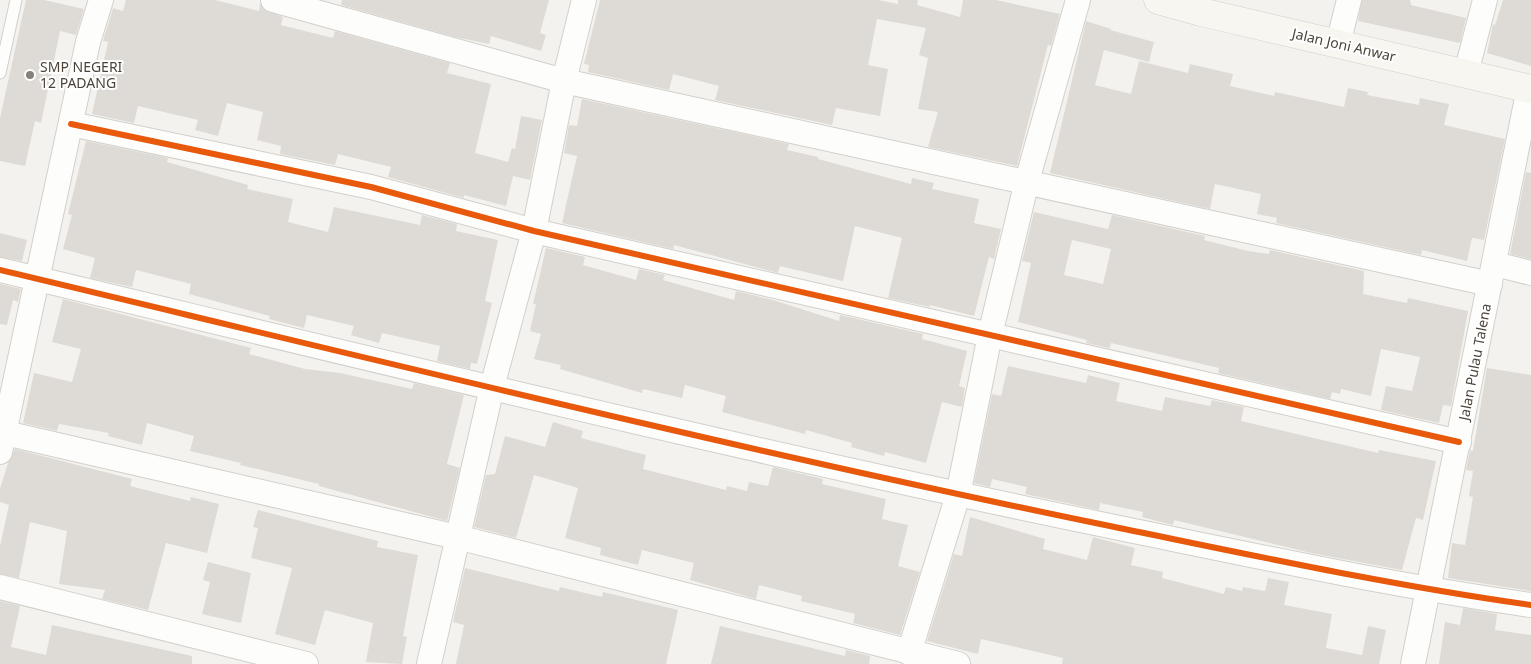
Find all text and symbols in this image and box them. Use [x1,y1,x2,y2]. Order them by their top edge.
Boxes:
street label: Jalan Joni Anwar [1288,23,1398,66]
place label: SMP NEGERI 12 PADANG [40,57,123,92]
marker: SMP NEGERI 12 PADANG [24,69,36,81]
street label: Jalan Pulau Talena [1453,302,1495,424]

